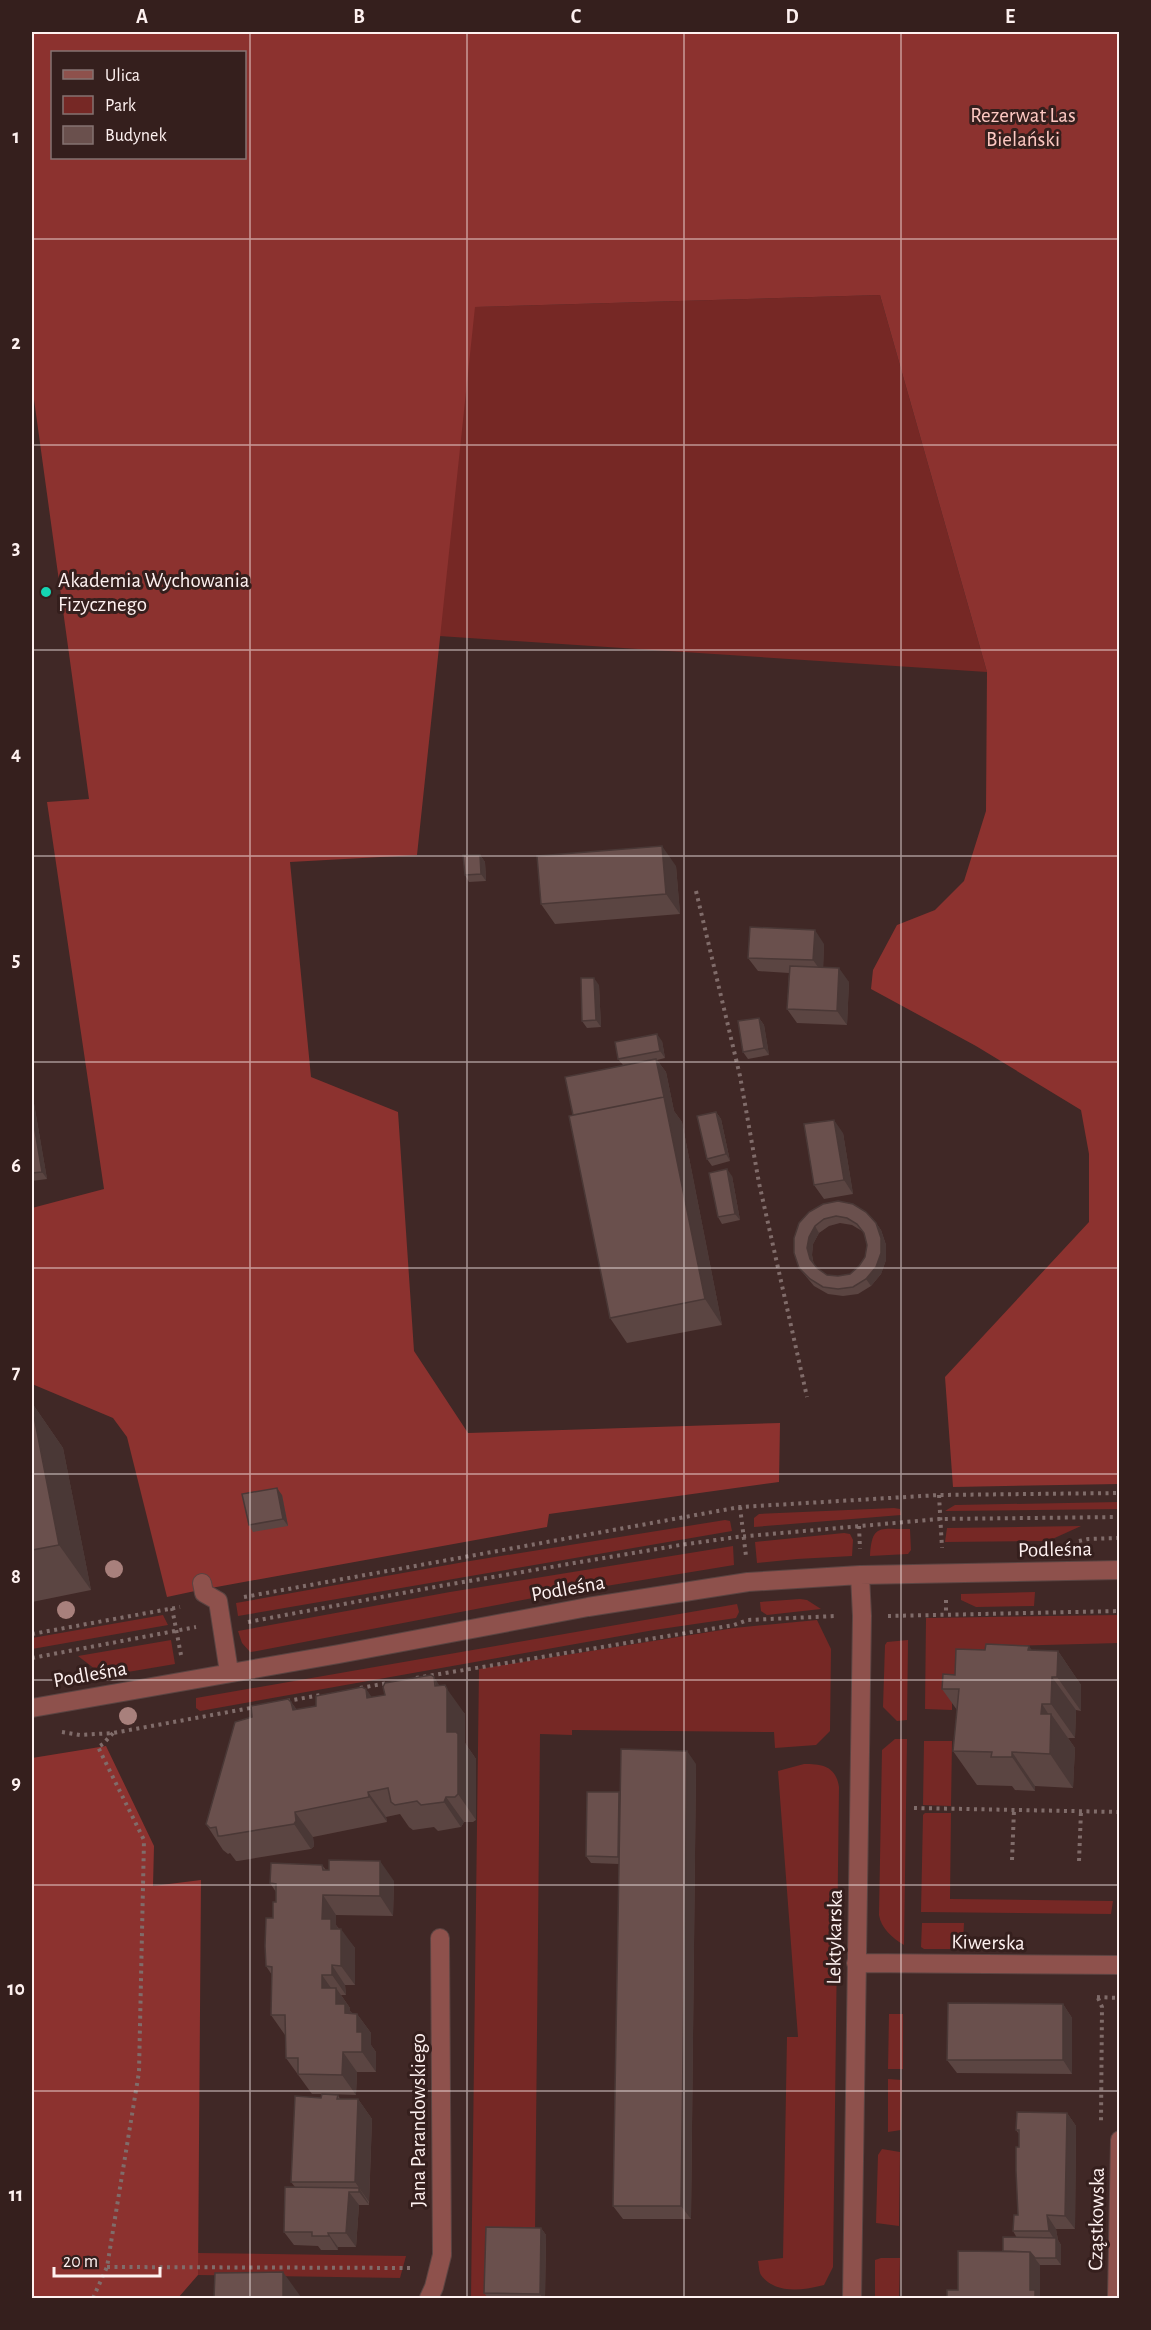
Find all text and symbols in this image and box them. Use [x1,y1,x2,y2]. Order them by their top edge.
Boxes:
text: A [136,7,148,27]
text: B [353,7,365,27]
text: C [571,7,582,27]
text: D [785,7,799,27]
text: E [1005,7,1015,27]
legend [51,51,246,159]
text: Ulica [105,67,140,85]
text: Park [105,97,137,115]
park label: Rezerwat Las Bielański [970,105,1076,150]
text: 1 [12,127,20,147]
text: Budynek [105,127,167,145]
text: 2 [11,333,21,353]
text: 3 [12,538,20,558]
place label: Akademia Wychowania Fizycznego [58,570,250,615]
marker: Akademia Wychowania Fizycznego [39,585,53,599]
text: 4 [11,744,21,764]
text: 5 [12,950,20,970]
text: 6 [11,1156,21,1176]
text: 7 [12,1362,21,1382]
street label: Podleśna [1018,1538,1093,1561]
text: 8 [11,1567,21,1587]
street label: Podleśna [530,1572,607,1605]
street label: Podleśna [52,1658,129,1691]
text: 9 [11,1773,21,1793]
street label: Lektykarska [823,1889,846,1985]
street label: Kiwerska [951,1931,1025,1954]
text: 10 [7,1979,25,1999]
street label: Jana Parandowskiego [408,2033,429,2207]
street label: Cząstkowska [1085,2167,1108,2271]
text: 11 [9,2185,23,2205]
scale bar [54,2240,160,2278]
text: 20 m [63,2253,98,2271]

